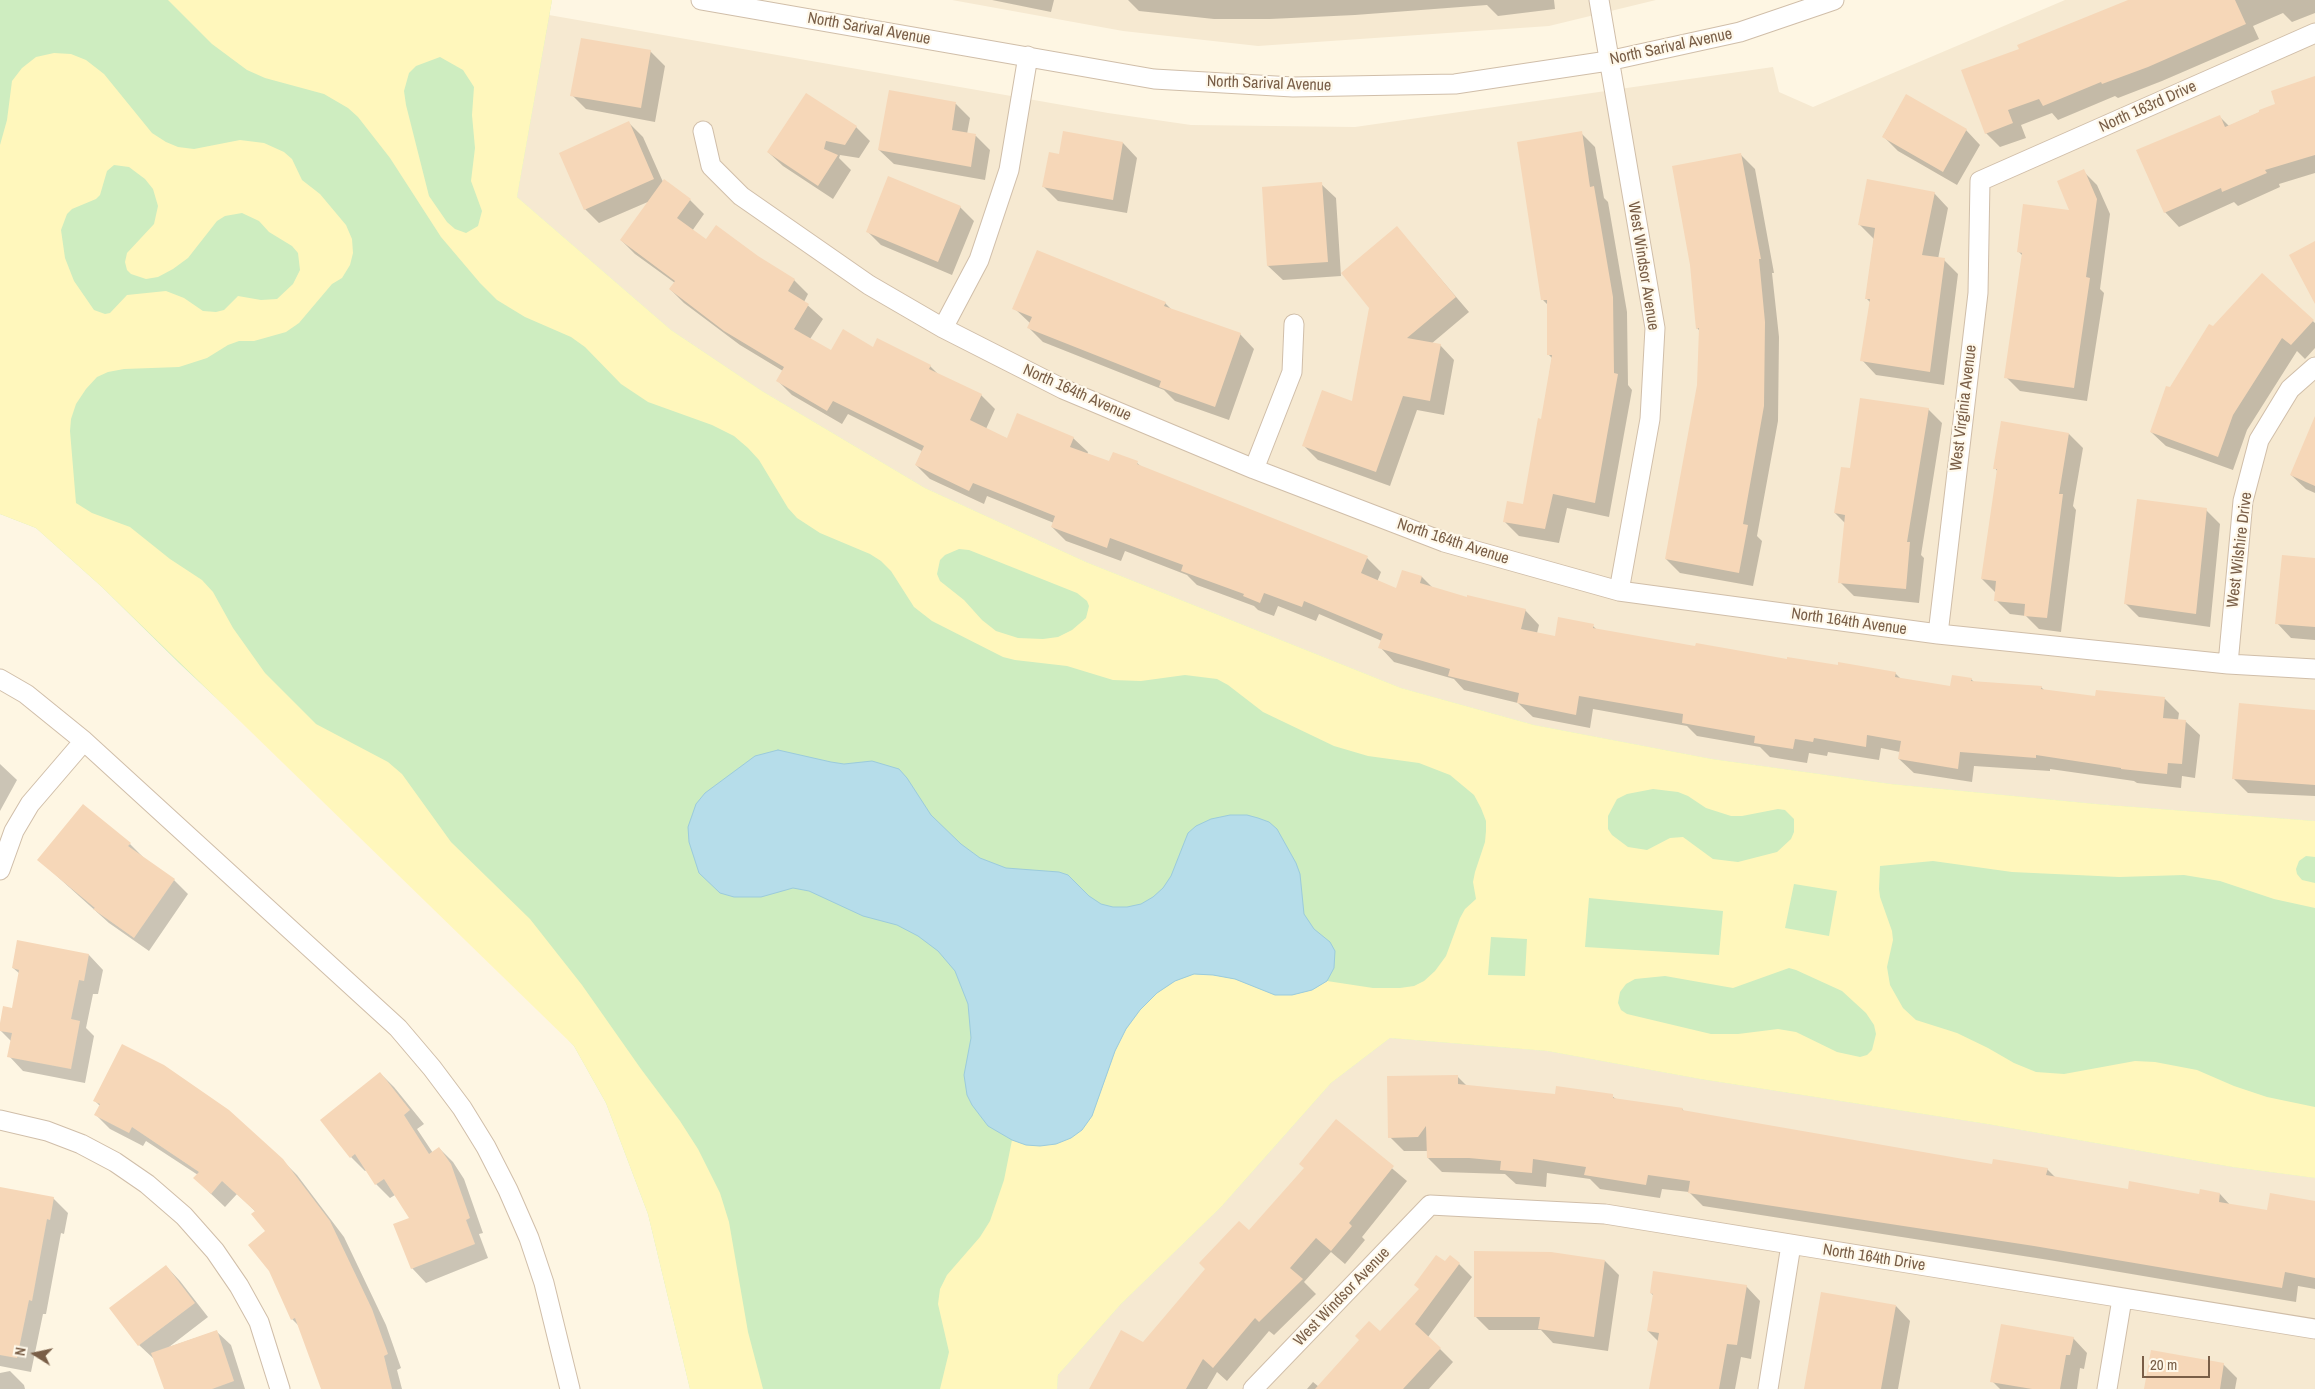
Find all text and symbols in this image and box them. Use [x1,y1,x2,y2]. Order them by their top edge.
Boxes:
street label: North Sarival Avenue [806,9,932,49]
street label: North Sarival Avenue [1608,25,1734,69]
street label: North Sarival Avenue [1206,72,1332,96]
street label: North 163rd Drive [2096,77,2200,137]
street label: West Windsor Avenue [1623,200,1663,332]
street label: West Virginia Avenue [1947,344,1981,472]
street label: North 164th Avenue [1020,361,1134,425]
street label: West Wilshire Drive [2223,491,2257,609]
street label: North 164th Avenue [1395,515,1511,569]
street label: North 164th Avenue [1790,604,1908,640]
street label: North 164th Drive [1821,1240,1927,1276]
street label: West Windsor Avenue [1290,1244,1394,1350]
north arrow [10,1329,60,1379]
text: N [11,1346,30,1357]
scale bar [2145,1346,2212,1378]
text: 20 m [2150,1354,2177,1375]

